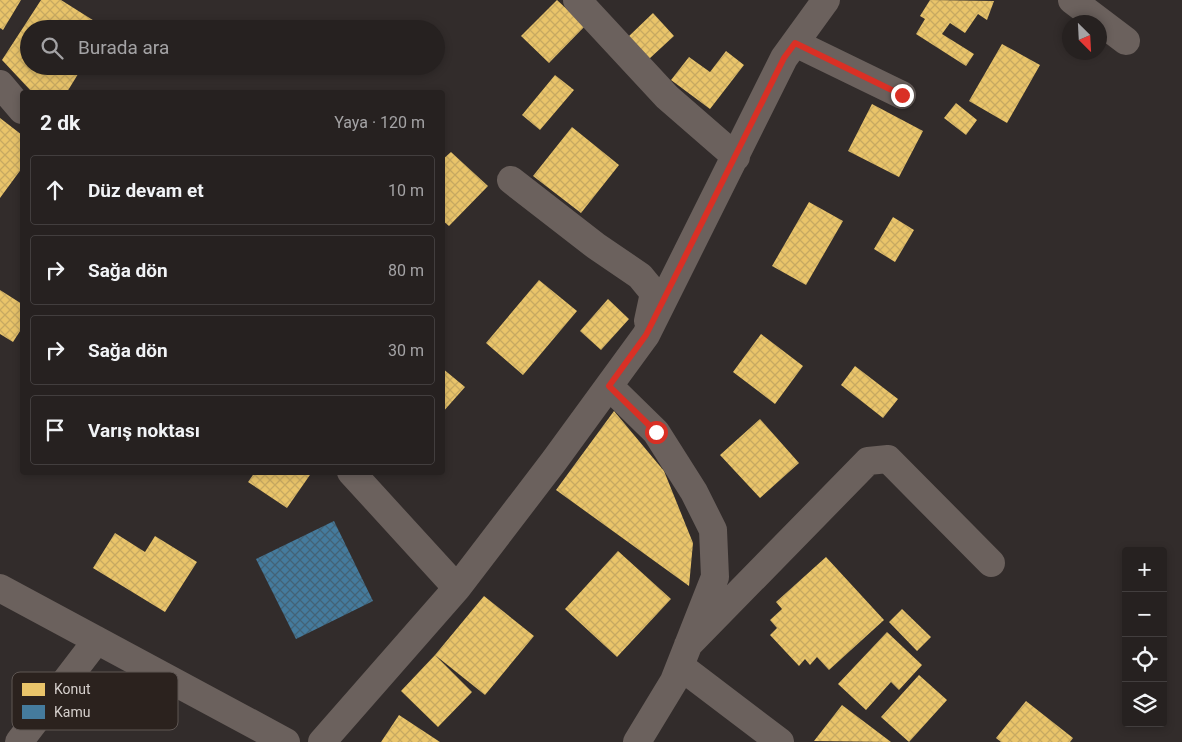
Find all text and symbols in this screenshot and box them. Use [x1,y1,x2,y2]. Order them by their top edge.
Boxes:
north arrow [1062,15,1107,60]
search box [20,20,445,75]
icon: search [38,34,66,62]
text: Burada ara [78,36,169,59]
route end [891,84,914,107]
text: 2 dk [40,111,80,135]
text: Yaya · 120 m [334,113,425,132]
icon: ahead [41,176,69,204]
text: Düz devam et [88,179,204,202]
text: 10 m [388,181,424,200]
icon: right [41,256,69,284]
text: Sağa dön [88,259,168,282]
text: 80 m [388,261,424,280]
icon: right [41,336,69,364]
text: Sağa dön [88,339,168,362]
text: 30 m [388,341,424,360]
icon: arrive [41,416,69,444]
text: Varış noktası [88,419,200,442]
route start [645,421,668,444]
map controls [1122,547,1167,727]
button: + [1122,547,1167,592]
button: − [1122,592,1167,637]
button: locate [1122,637,1167,682]
legend [12,672,178,730]
text: Konut [54,681,91,697]
button: layers [1122,682,1167,727]
text: Kamu [54,704,90,720]

